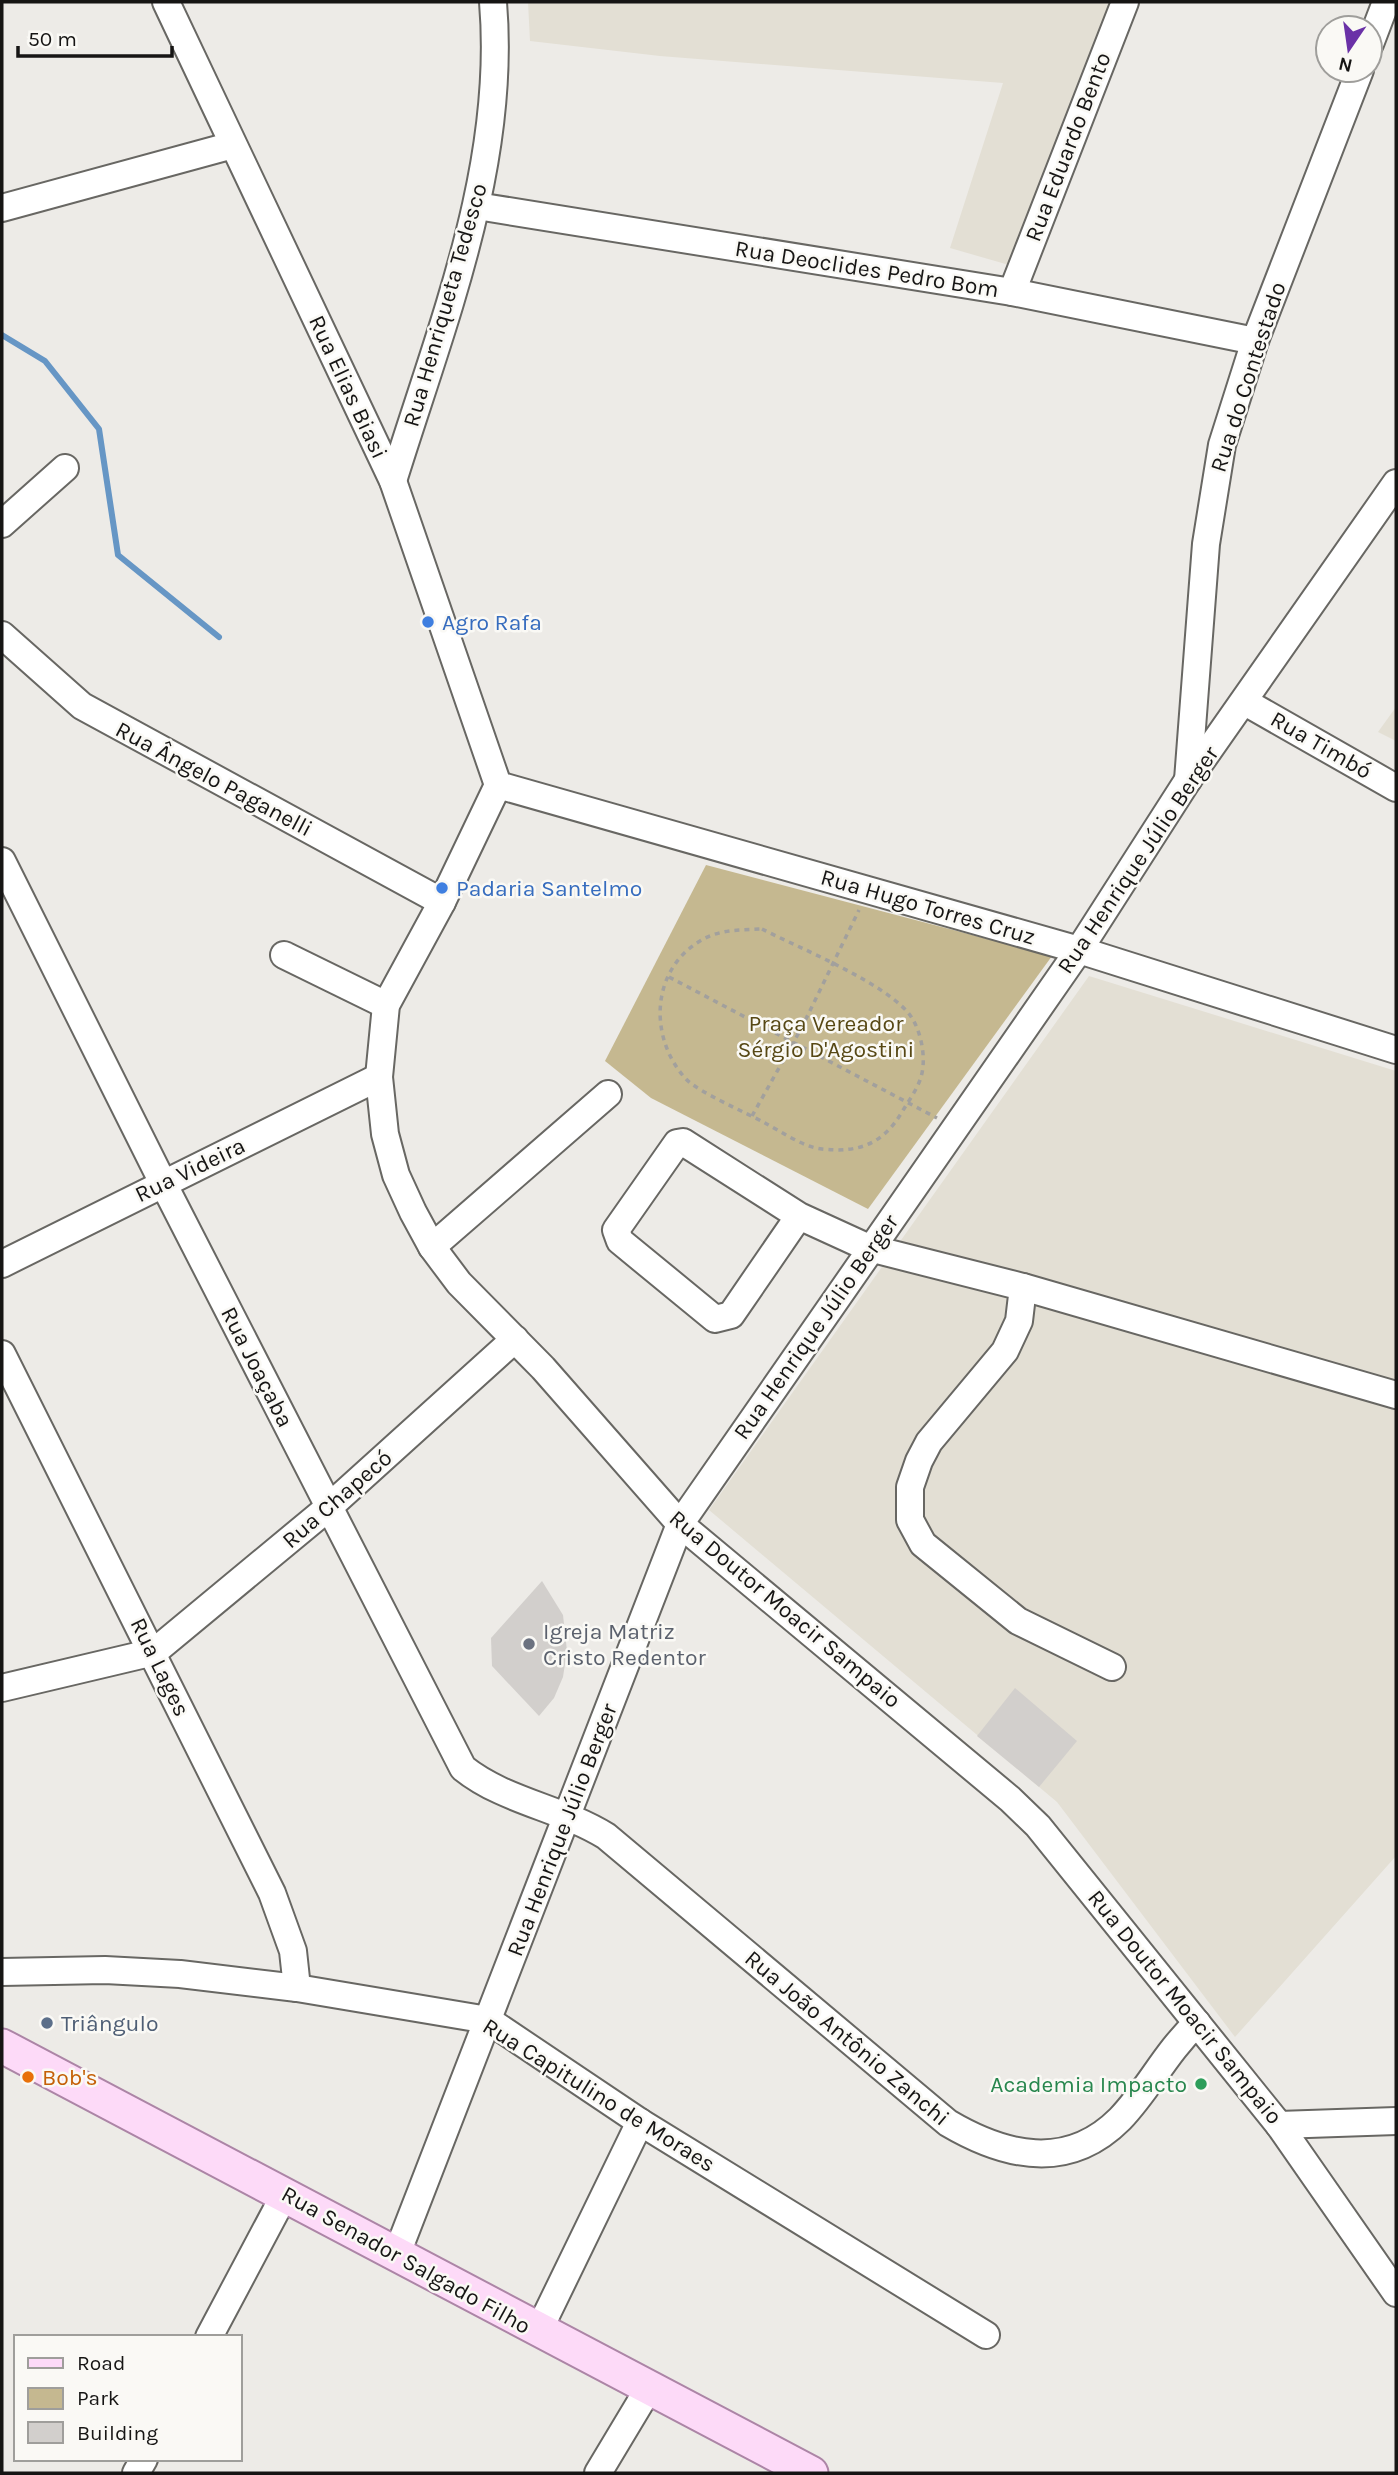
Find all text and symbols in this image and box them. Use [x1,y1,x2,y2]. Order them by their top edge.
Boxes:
scale bar [18,14,172,58]
north arrow [1314,14,1384,84]
text: 50 m [28,27,77,51]
street label: Rua Eduardo Bento [1019,49,1117,245]
text: N [1336,52,1355,77]
street label: Rua Henriqueta Tedesco [397,180,493,430]
street label: Rua Deoclides Pedro Bom [733,235,1001,303]
street label: Rua do Contestado [1205,278,1291,476]
street label: Rua Elias Biasi [303,311,393,463]
place label: Agro Rafa [442,609,542,636]
marker: Agro Rafa [420,614,436,630]
street label: Rua Timbó [1266,705,1376,785]
street label: Rua Ângelo Paganelli [111,716,317,842]
street label: Rua Henrique Júlio Berger [1052,741,1225,979]
street label: Rua Hugo Torres Cruz [818,863,1038,951]
place label: Padaria Santelmo [456,875,642,902]
marker: Padaria Santelmo [434,880,450,896]
park label: Praça Vereador Sérgio D'Agostini [738,1010,914,1063]
street label: Rua Videira [131,1132,249,1208]
street label: Rua Henrique Júlio Berger [728,1209,905,1445]
street label: Rua Joaçaba [215,1302,299,1432]
street label: Rua Chapecó [277,1444,397,1554]
street label: Rua Doutor Moacir Sampaio [664,1504,906,1714]
street label: Rua Lages [125,1613,195,1721]
place label: Igreja Matriz Cristo Redentor [543,1618,706,1671]
marker: Igreja Matriz Cristo Redentor [521,1636,537,1652]
street label: Rua Henrique Júlio Berger [501,1699,623,1960]
street label: Rua Doutor Moacir Sampaio [1082,1884,1288,2130]
street label: Rua João Antônio Zanchi [739,1945,955,2131]
place label: Triângulo [61,2010,158,2037]
street label: Rua Capitulino de Moraes [478,2012,720,2178]
marker: Triângulo [39,2015,55,2031]
place label: Bob's [42,2064,98,2091]
marker: Bob's [20,2069,36,2085]
place label: Academia Impacto [990,2071,1187,2098]
marker: Academia Impacto [1193,2076,1209,2092]
street label: Rua Senador Salgado Filho [277,2180,535,2340]
legend [14,2335,242,2461]
text: Road [77,2351,125,2375]
text: Park [77,2386,120,2410]
text: Building [77,2421,158,2445]

